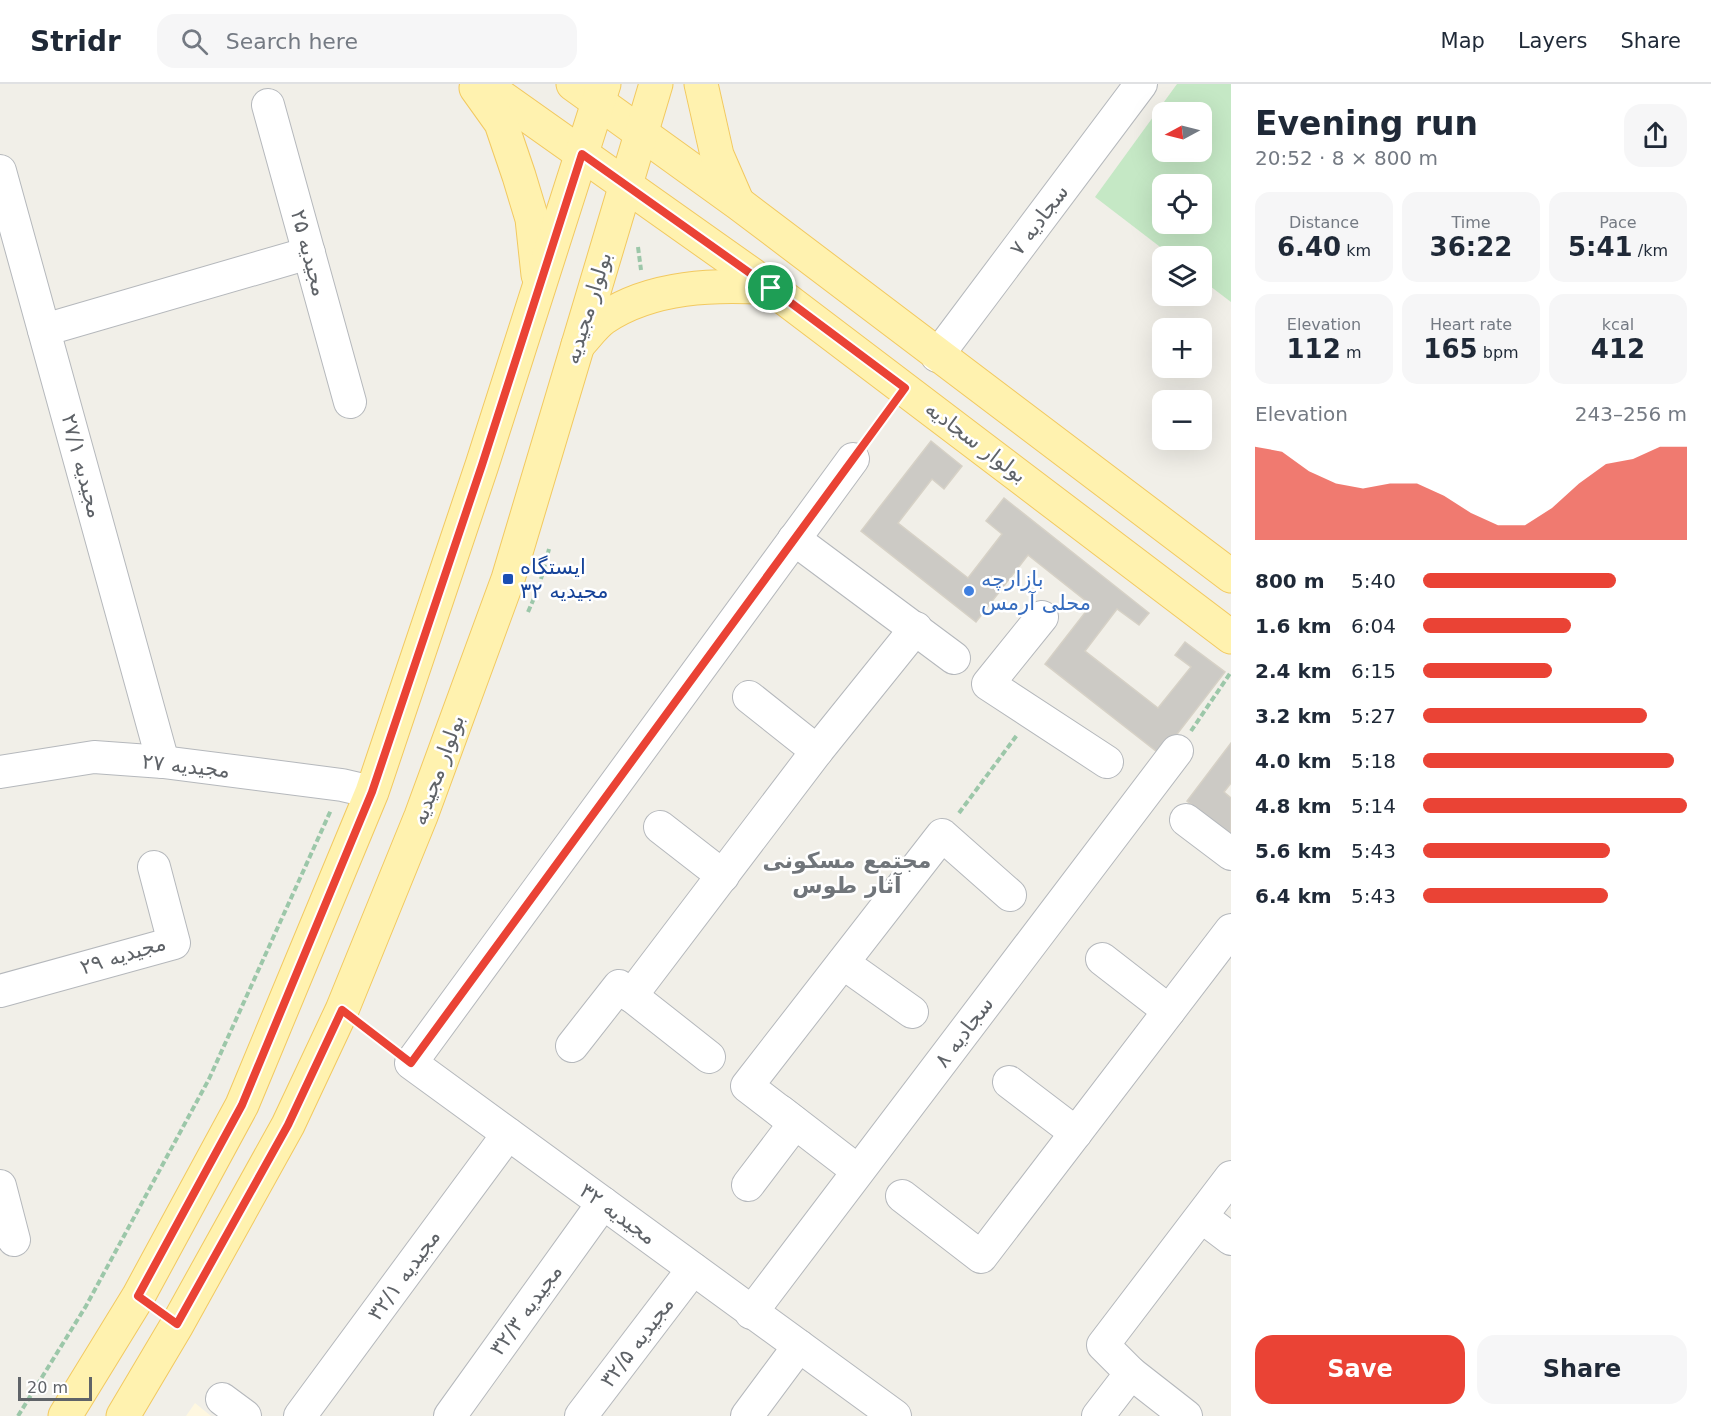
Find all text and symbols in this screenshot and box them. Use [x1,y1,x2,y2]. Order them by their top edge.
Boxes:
search box [157,14,577,68]
text: Stridr [30,25,121,58]
icon: search [178,25,211,58]
text: Search here [226,29,358,54]
text: Map [1441,29,1485,53]
text: Layers [1518,29,1587,53]
text: Share [1620,29,1681,53]
north arrow [1152,102,1212,162]
map controls [1152,102,1212,450]
text: Evening run [1255,104,1478,143]
button: share [1624,104,1687,167]
text: 20:52 · 8 × 800 m [1255,146,1438,170]
button: locate [1152,174,1212,234]
street label: سجادیه ۷ [1005,180,1073,260]
street label: مجیدیه ۲۵ [286,207,332,299]
text: Distance [1289,213,1359,232]
text: Time [1451,213,1491,232]
text: Pace [1599,213,1637,232]
text: 6.40 [1277,232,1341,262]
text: 36:22 [1430,232,1512,262]
text: 5:41 [1568,232,1633,262]
text: km [1341,241,1371,260]
text: /km [1633,241,1668,260]
button: layers [1152,246,1212,306]
street label: بولوار مجیدیه [560,249,616,367]
pin [745,262,796,313]
icon: arrive [754,271,787,304]
text: Elevation [1287,315,1361,334]
text: Heart rate [1430,315,1512,334]
text: kcal [1602,315,1634,334]
button: + [1152,318,1212,378]
text: 112 [1287,334,1341,364]
text: 165 [1423,334,1478,364]
text: 412 [1591,334,1645,364]
text: m [1341,343,1361,362]
text: bpm [1478,343,1519,362]
button: − [1152,390,1212,450]
street label: بولوار سجادیه [921,396,1031,488]
text: Elevation [1255,402,1348,426]
text: 243–256 m [1575,402,1687,426]
street label: مجیدیه ۲۷/۱ [57,411,107,521]
place label: ایستگاه مجیدیه ۳۲ [520,555,609,603]
place label: بازارچه محلی آرمس [981,567,1091,615]
text: 800 m [1255,569,1325,593]
text: 5:40 [1351,569,1396,593]
marker: ایستگاه مجیدیه ۳۲ [501,572,515,586]
marker: بازارچه محلی آرمس [962,584,976,598]
text: 1.6 km [1255,614,1332,638]
text: 6:04 [1351,614,1396,638]
text: 2.4 km [1255,659,1332,683]
text: 6:15 [1351,659,1396,683]
text: 3.2 km [1255,704,1332,728]
text: 5:27 [1351,704,1396,728]
street label: بولوار مجیدیه [407,711,469,829]
street label: مجیدیه ۲۷ [141,749,231,783]
text: 4.0 km [1255,749,1332,773]
text: 5:18 [1351,749,1396,773]
text: 4.8 km [1255,794,1332,818]
text: 5:14 [1351,794,1396,818]
text: 5.6 km [1255,839,1332,863]
text: 5:43 [1351,839,1396,863]
district label: مجتمع مسکونی آثار طوس [762,848,932,899]
text: 6.4 km [1255,884,1332,908]
text: 5:43 [1351,884,1396,908]
street label: مجیدیه ۲۹ [77,931,169,979]
street label: سجادیه ۸ [930,992,998,1072]
street label: مجیدیه ۳۲ [575,1178,661,1250]
street label: مجیدیه ۳۲/۱ [363,1225,445,1325]
street label: مجیدیه ۳۲/۳ [485,1260,567,1360]
street label: مجیدیه ۳۲/۵ [595,1292,679,1392]
button: Save [1255,1335,1465,1404]
button: Share [1477,1335,1687,1404]
scale bar [18,1374,92,1402]
text: 20 m [27,1378,68,1397]

